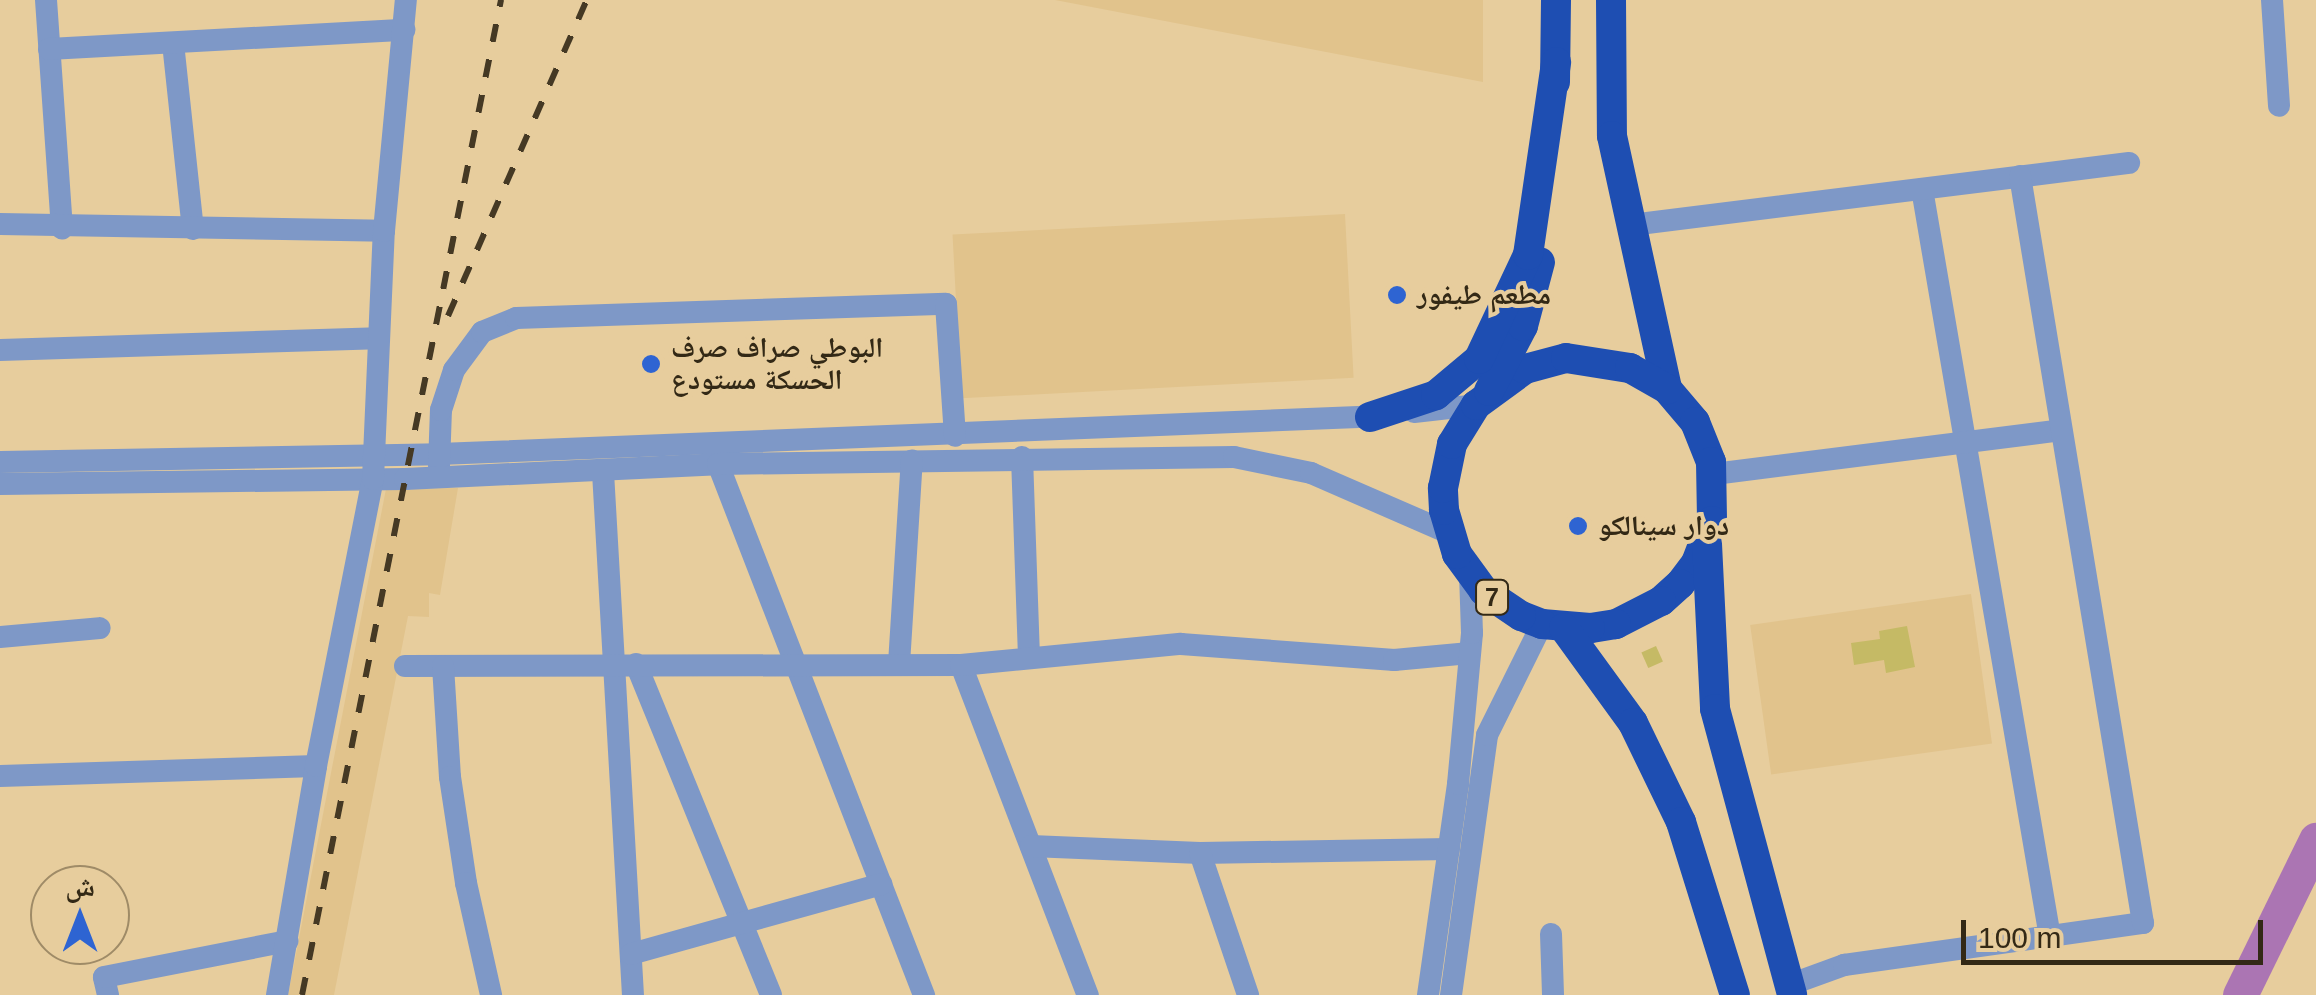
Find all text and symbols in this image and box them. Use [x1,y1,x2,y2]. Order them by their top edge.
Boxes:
place label: مطعم طيفور [1417,278,1551,312]
marker: مطعم طيفور [1386,284,1408,306]
place label: البوطي صراف صرف الحسكة مستودع [671,331,883,397]
marker: البوطي صراف صرف الحسكة مستودع [640,353,662,375]
place label: دوار سينالكو [1598,509,1729,543]
marker: دوار سينالكو [1567,515,1589,537]
road number: 7 [1474,577,1510,617]
north arrow [30,865,130,965]
text: ش [65,871,95,902]
scale bar [1966,900,2268,962]
text: 100 m [1978,921,2061,954]

